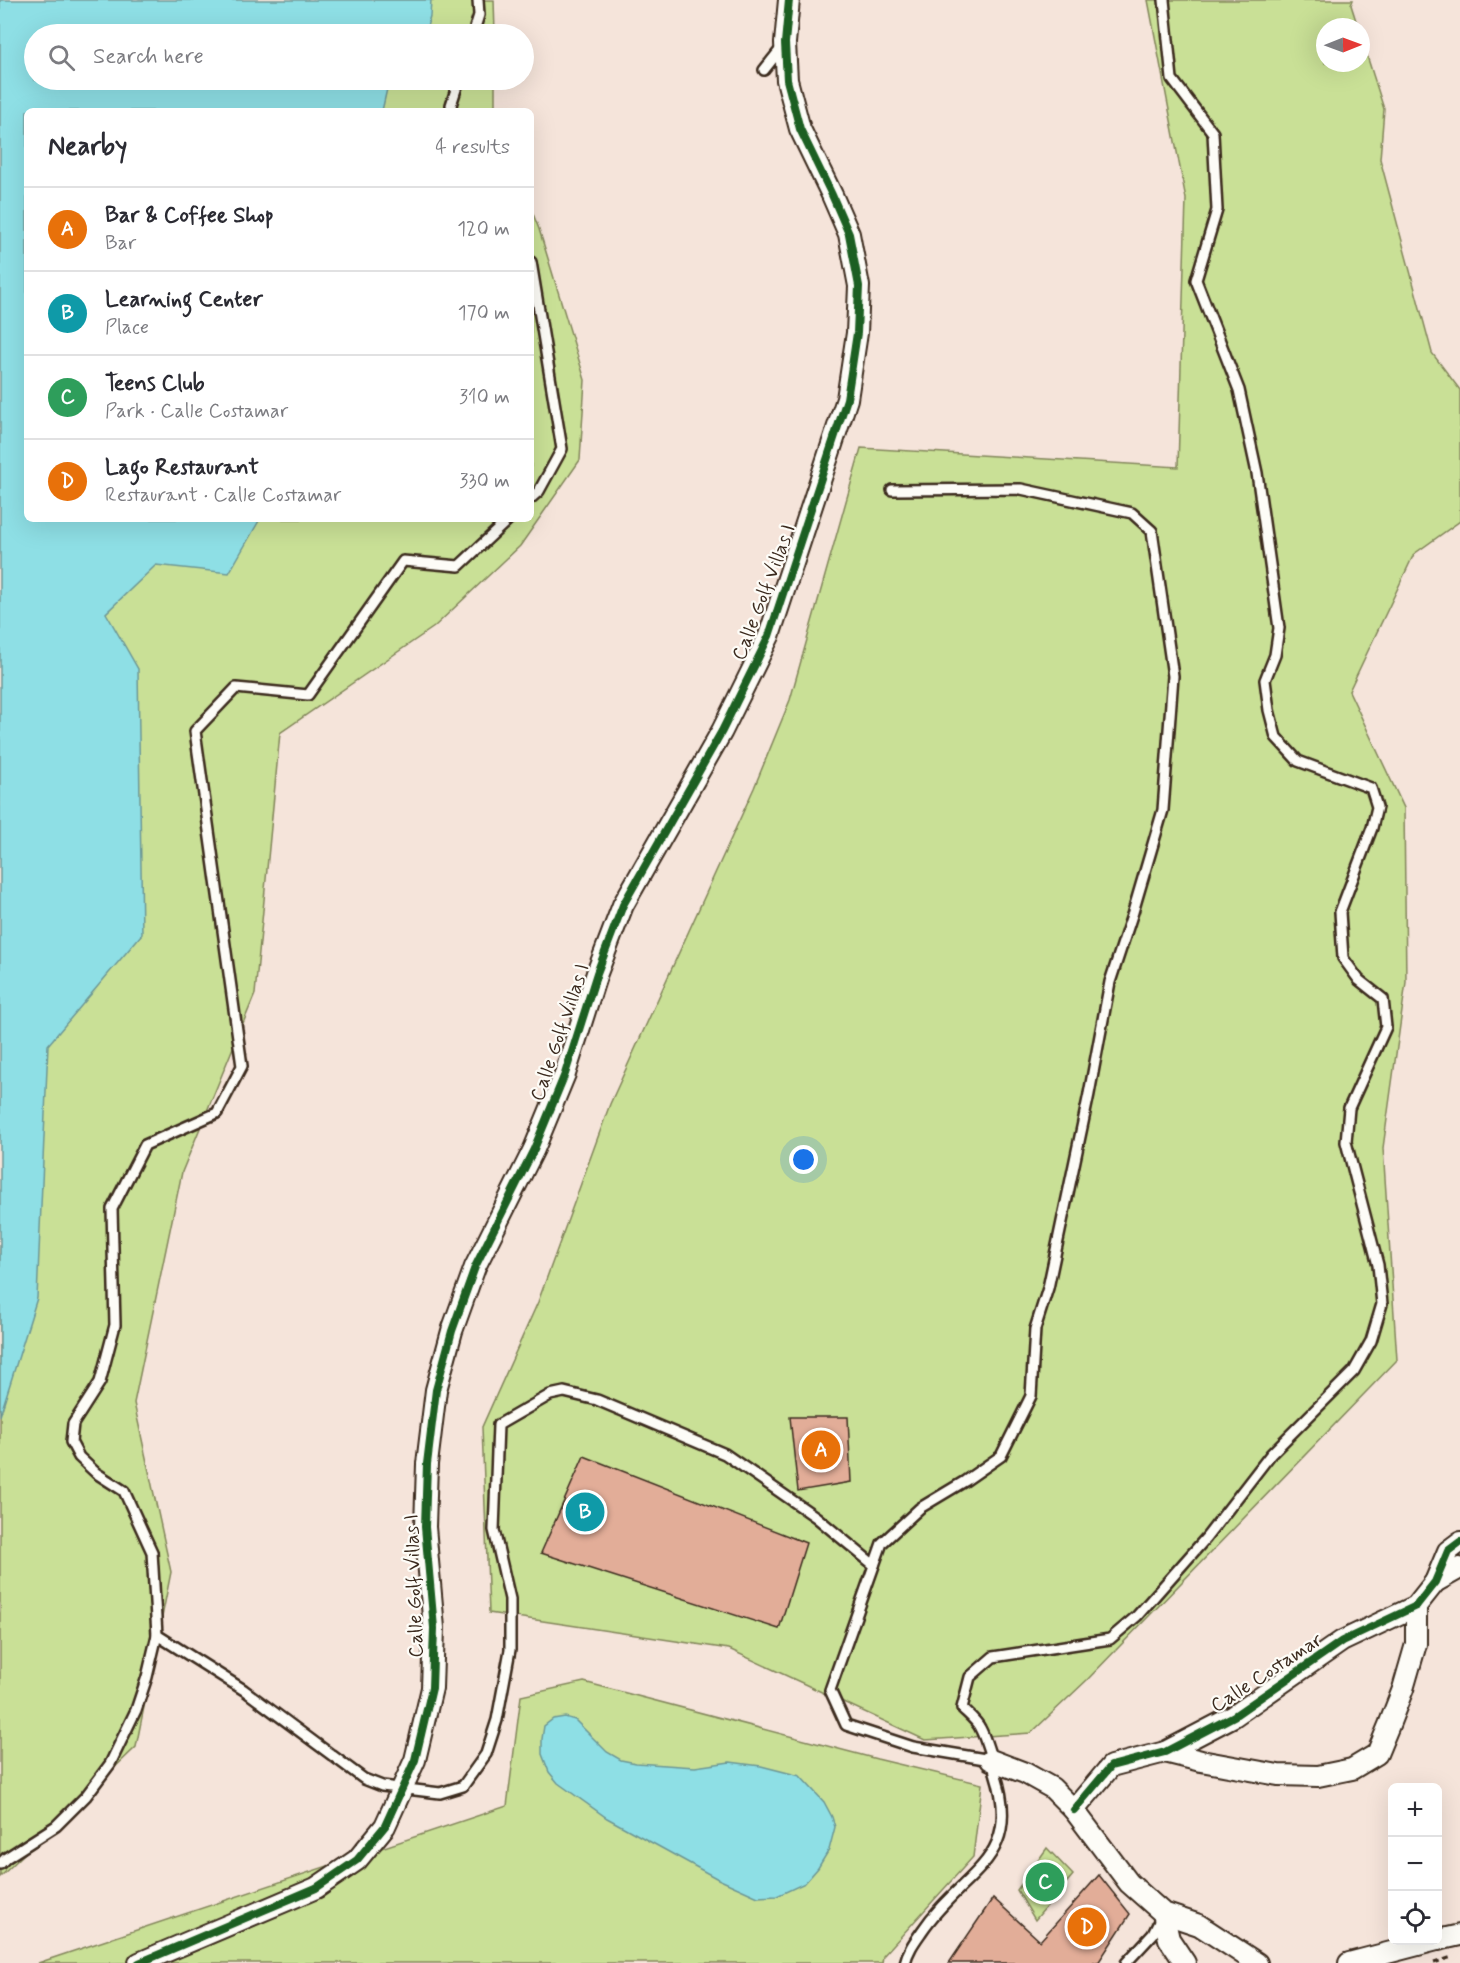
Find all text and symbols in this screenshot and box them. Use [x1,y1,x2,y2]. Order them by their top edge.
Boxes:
north arrow [1316,18,1370,72]
search box [24,24,534,90]
icon: search [45,41,78,74]
text: Search here [93,43,204,71]
text: Nearby [48,130,127,164]
text: 4 results [435,134,510,161]
text: Bar & Coffee Shop [105,202,274,230]
text: A [61,216,74,243]
text: 120 m [457,216,510,243]
text: Bar [105,230,136,257]
text: Learning Center [105,286,263,314]
text: B [61,300,74,327]
text: 170 m [458,300,510,327]
text: Place [105,314,149,341]
text: Teens Club [105,370,205,398]
text: C [60,384,75,411]
text: 310 m [459,384,510,411]
text: Park · Calle Costamar [105,398,288,425]
text: Lago Restaurant [105,454,259,482]
text: D [61,468,74,495]
text: 330 m [459,468,510,495]
text: Restaurant · Calle Costamar [105,482,341,509]
street label: Calle Golf Villas I [726,521,803,664]
street label: Calle Golf Villas I [524,960,597,1105]
your location [789,1145,818,1174]
pin: A [802,1428,840,1472]
pin: B [566,1490,604,1534]
street label: Calle Golf Villas I [398,1514,430,1658]
street label: Calle Costamar [1206,1627,1328,1719]
map controls [1388,1783,1442,1945]
button: + [1388,1783,1442,1837]
button: − [1388,1837,1442,1891]
pin: C [1026,1860,1064,1904]
button: locate [1388,1891,1442,1945]
pin: D [1068,1904,1106,1950]

